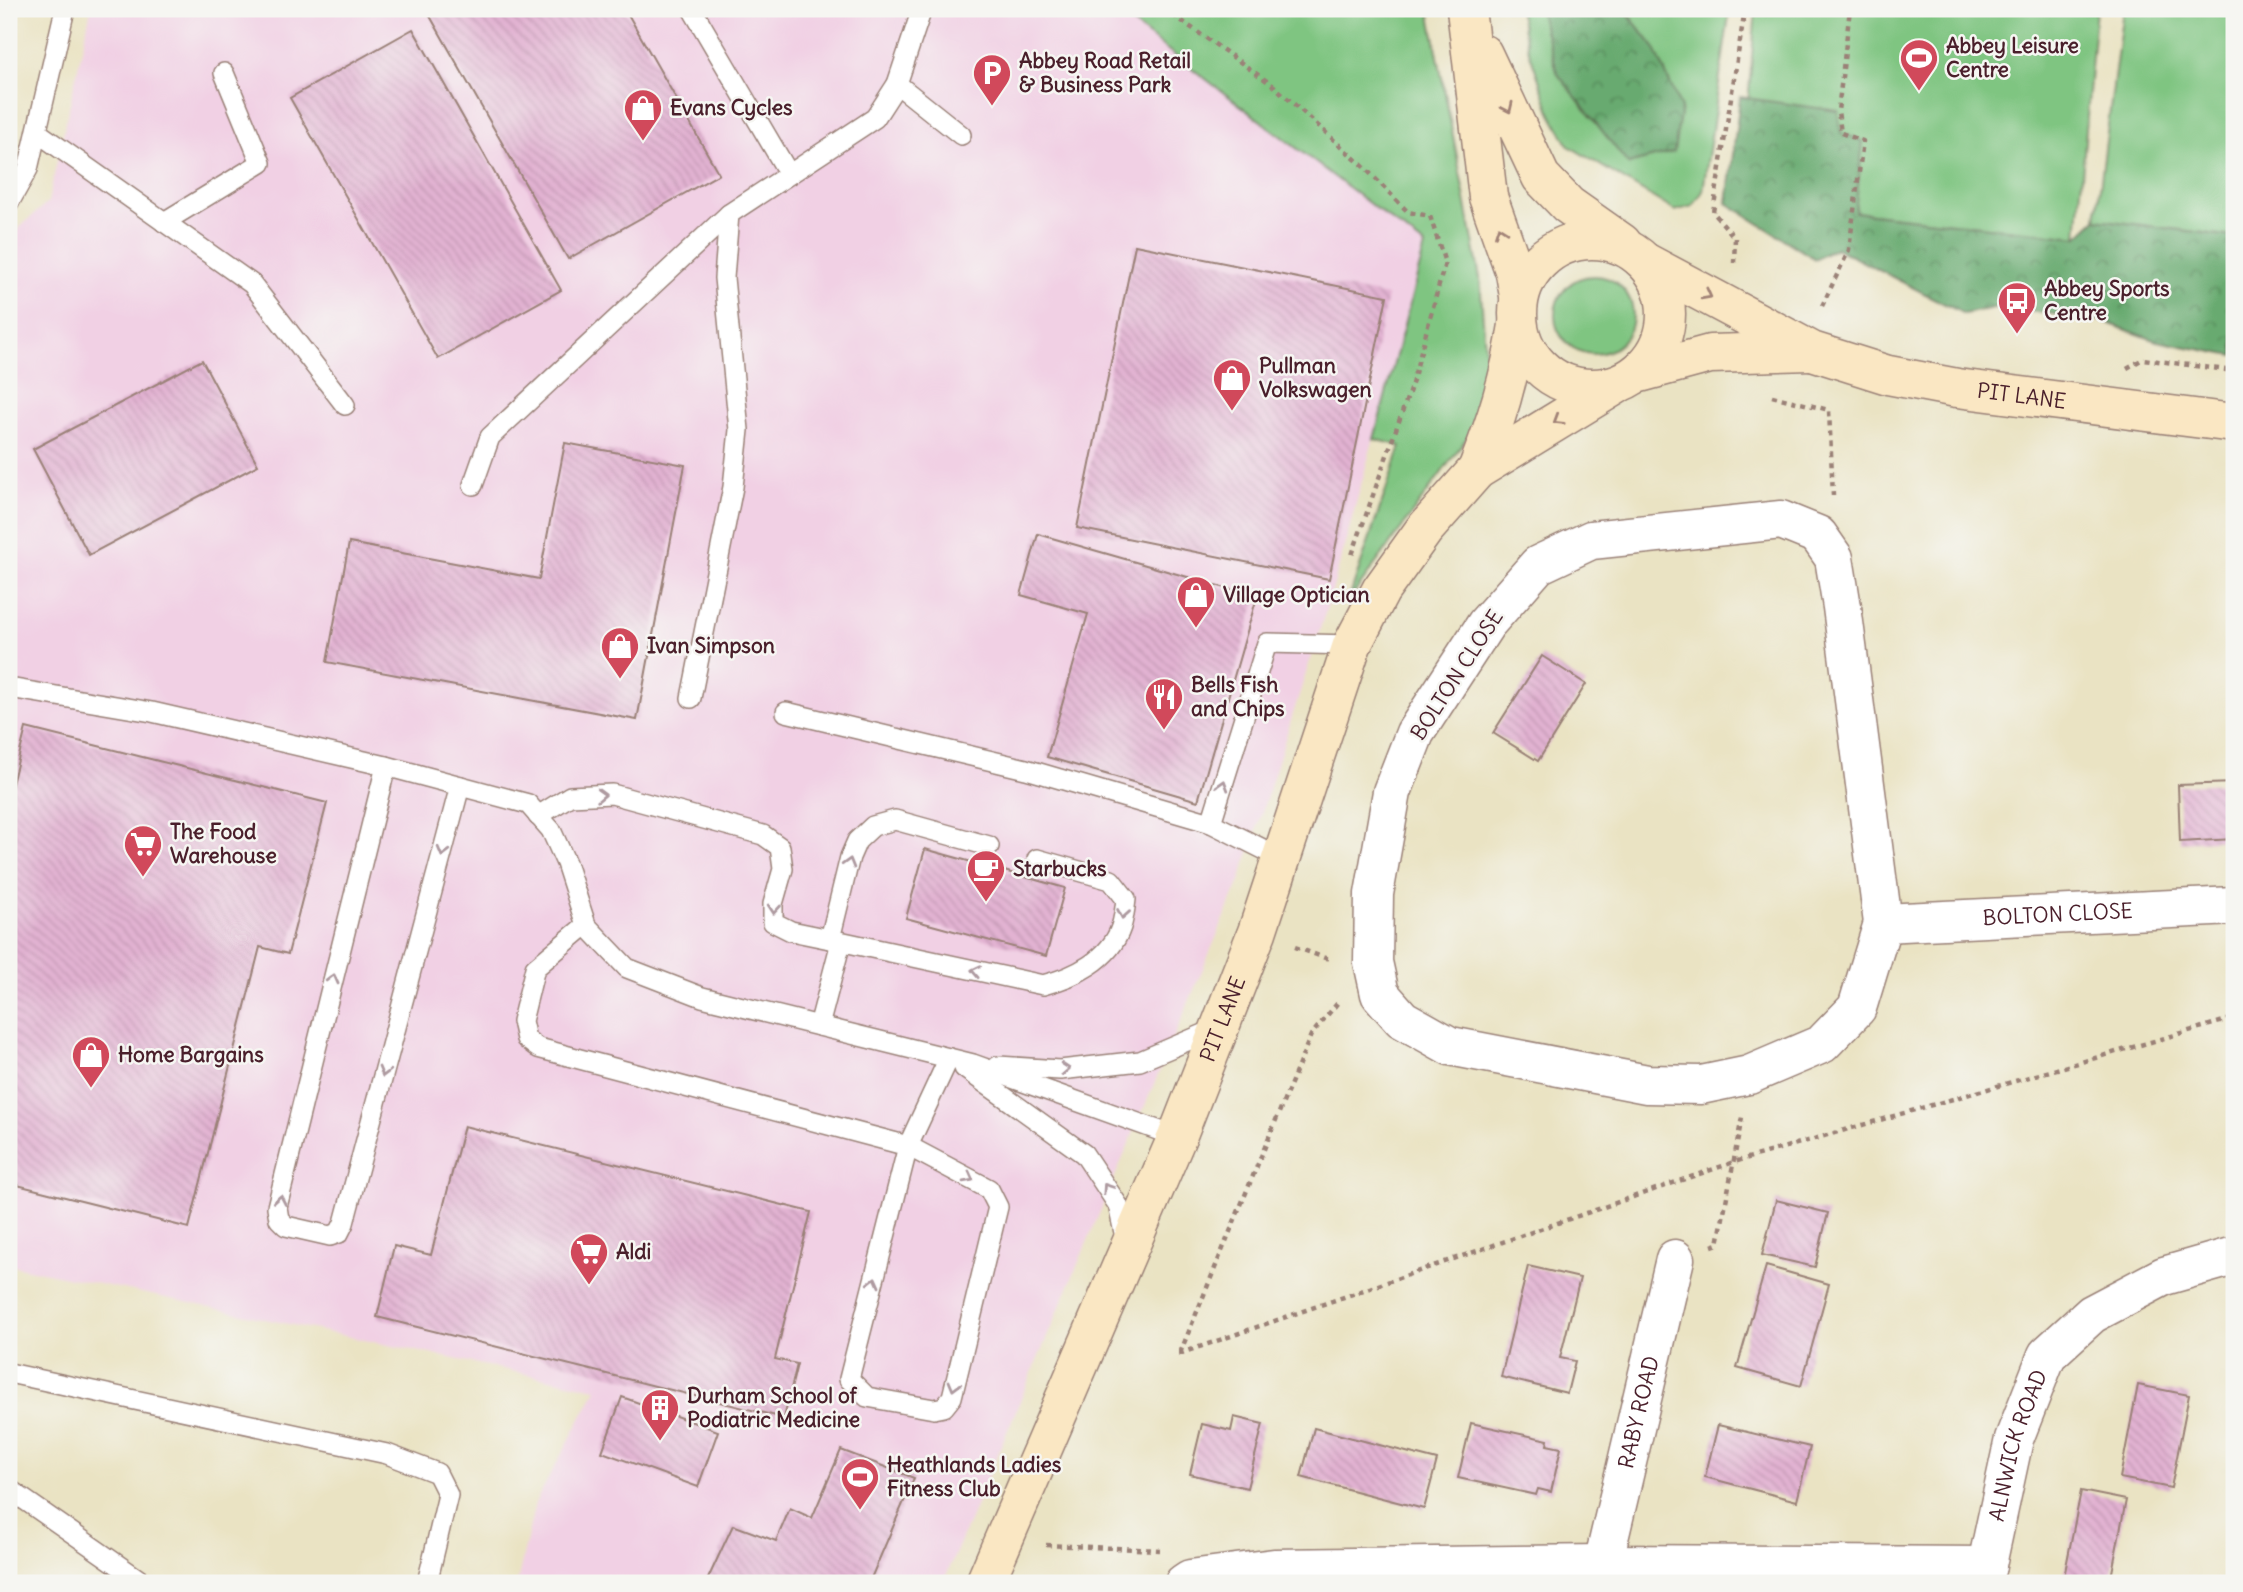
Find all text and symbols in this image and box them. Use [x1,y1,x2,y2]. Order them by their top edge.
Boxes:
place label: Abbey Leisure Centre [1946,32,2079,83]
sports icon: Abbey Leisure Centre [1898,37,1940,92]
place label: Abbey Road Retail & Business Park [1019,47,1191,98]
parking icon: Abbey Road Retail & Business Park [971,52,1013,107]
shop icon: Evans Cycles [622,87,664,142]
place label: Evans Cycles [670,94,793,121]
one-way arrow [1500,101,1514,113]
one-way arrow [1494,225,1508,237]
place label: Abbey Sports Centre [2044,275,2170,326]
bus stop icon: Abbey Sports Centre [1996,280,2038,335]
one-way arrow [1700,286,1713,300]
place label: Pullman Volkswagen [1259,352,1372,403]
shop icon: Pullman Volkswagen [1211,357,1253,412]
street label: PIT LANE [1976,377,2068,415]
one-way arrow [1553,412,1566,425]
shop icon: Village Optician [1175,574,1217,629]
place label: Village Optician [1223,581,1370,608]
street label: BOLTON CLOSE [1404,604,1509,745]
shop icon: Ivan Simpson [599,625,641,680]
place label: Ivan Simpson [647,632,775,659]
place label: Bells Fish and Chips [1191,671,1285,722]
restaurant icon: Bells Fish and Chips [1143,676,1185,731]
one-way arrow [1214,780,1229,792]
one-way arrow [595,787,606,802]
place label: The Food Warehouse [170,818,277,869]
supermarket icon: The Food Warehouse [122,823,164,878]
one-way arrow [437,846,451,858]
cafe icon: Starbucks [965,848,1007,903]
place label: Starbucks [1013,855,1107,882]
one-way arrow [841,858,856,870]
street label: BOLTON CLOSE [1982,897,2134,931]
one-way arrow [767,904,782,915]
one-way arrow [1117,908,1132,920]
one-way arrow [970,964,982,979]
street label: PIT LANE [1194,972,1251,1066]
one-way arrow [325,973,339,985]
shop icon: Home Bargains [70,1034,112,1089]
place label: Home Bargains [118,1041,264,1068]
one-way arrow [1060,1062,1071,1077]
one-way arrow [378,1066,393,1078]
one-way arrow [961,1170,974,1183]
one-way arrow [1102,1183,1115,1196]
one-way arrow [272,1194,287,1206]
supermarket icon: Aldi [568,1231,610,1286]
place label: Aldi [616,1238,651,1265]
one-way arrow [866,1276,880,1288]
street label: RABY ROAD [1612,1353,1665,1471]
street label: ALNWICK ROAD [1983,1366,2053,1524]
one-way arrow [948,1380,962,1392]
place label: Durham School of Podiatric Medicine [687,1382,860,1433]
building icon: Durham School of Podiatric Medicine [639,1387,681,1442]
place label: Heathlands Ladies Fitness Club [887,1451,1062,1502]
sports icon: Heathlands Ladies Fitness Club [839,1456,881,1511]

